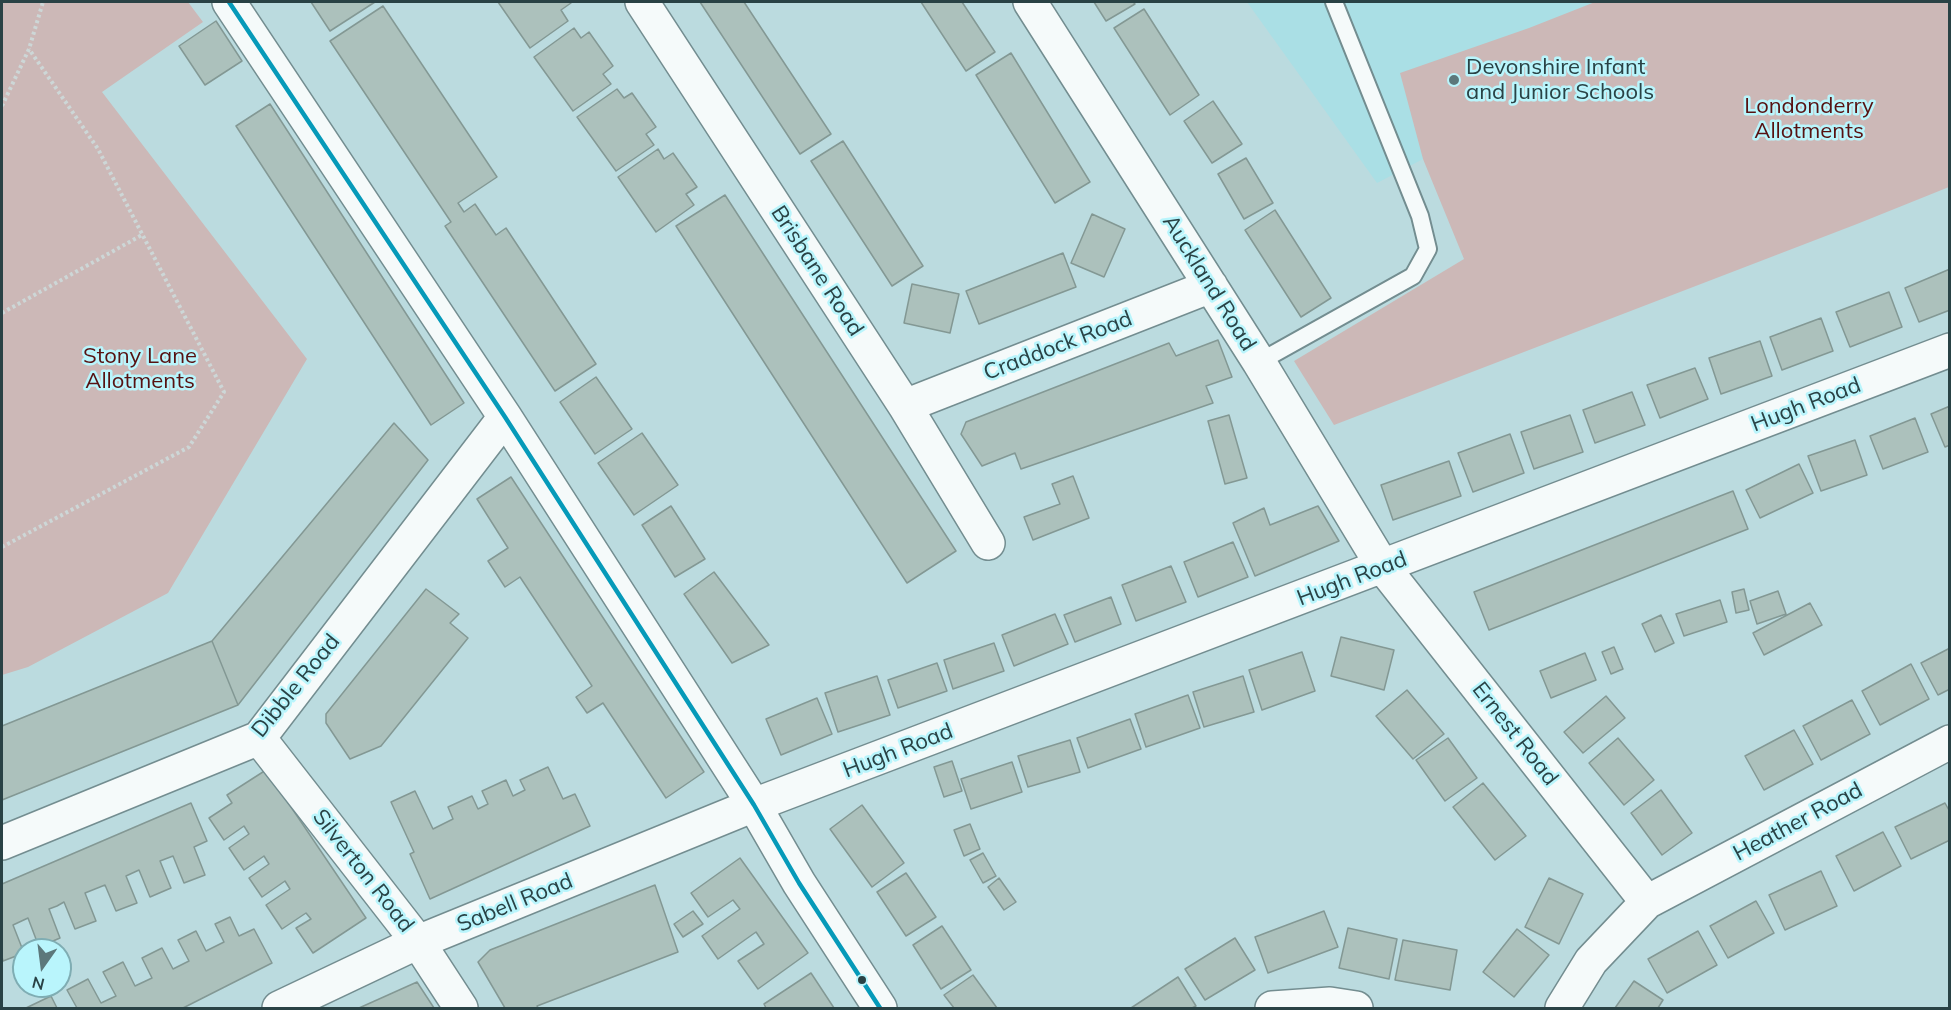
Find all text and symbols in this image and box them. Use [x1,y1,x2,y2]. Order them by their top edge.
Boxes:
place label: Devonshire Infant and Junior Schools [1466,54,1654,106]
marker: Devonshire Infant and Junior Schools [1447,73,1461,87]
park label: Londonderry Allotments [1744,93,1874,144]
street label: Brisbane Road [765,201,869,341]
street label: Auckland Road [1157,210,1261,356]
street label: Craddock Road [980,306,1136,386]
park label: Stony Lane Allotments [83,343,197,394]
street label: Hugh Road [1747,372,1865,438]
street label: Hugh Road [1293,546,1411,612]
street label: Dibble Road [246,629,346,743]
street label: Ernest Road [1466,677,1564,791]
street label: Hugh Road [839,718,957,784]
street label: Heather Road [1729,777,1867,867]
street label: Silverton Road [307,804,419,938]
street label: Sabell Road [453,868,577,938]
north arrow [12,938,72,998]
text: N [30,972,46,995]
unlabelled marker [856,974,868,986]

